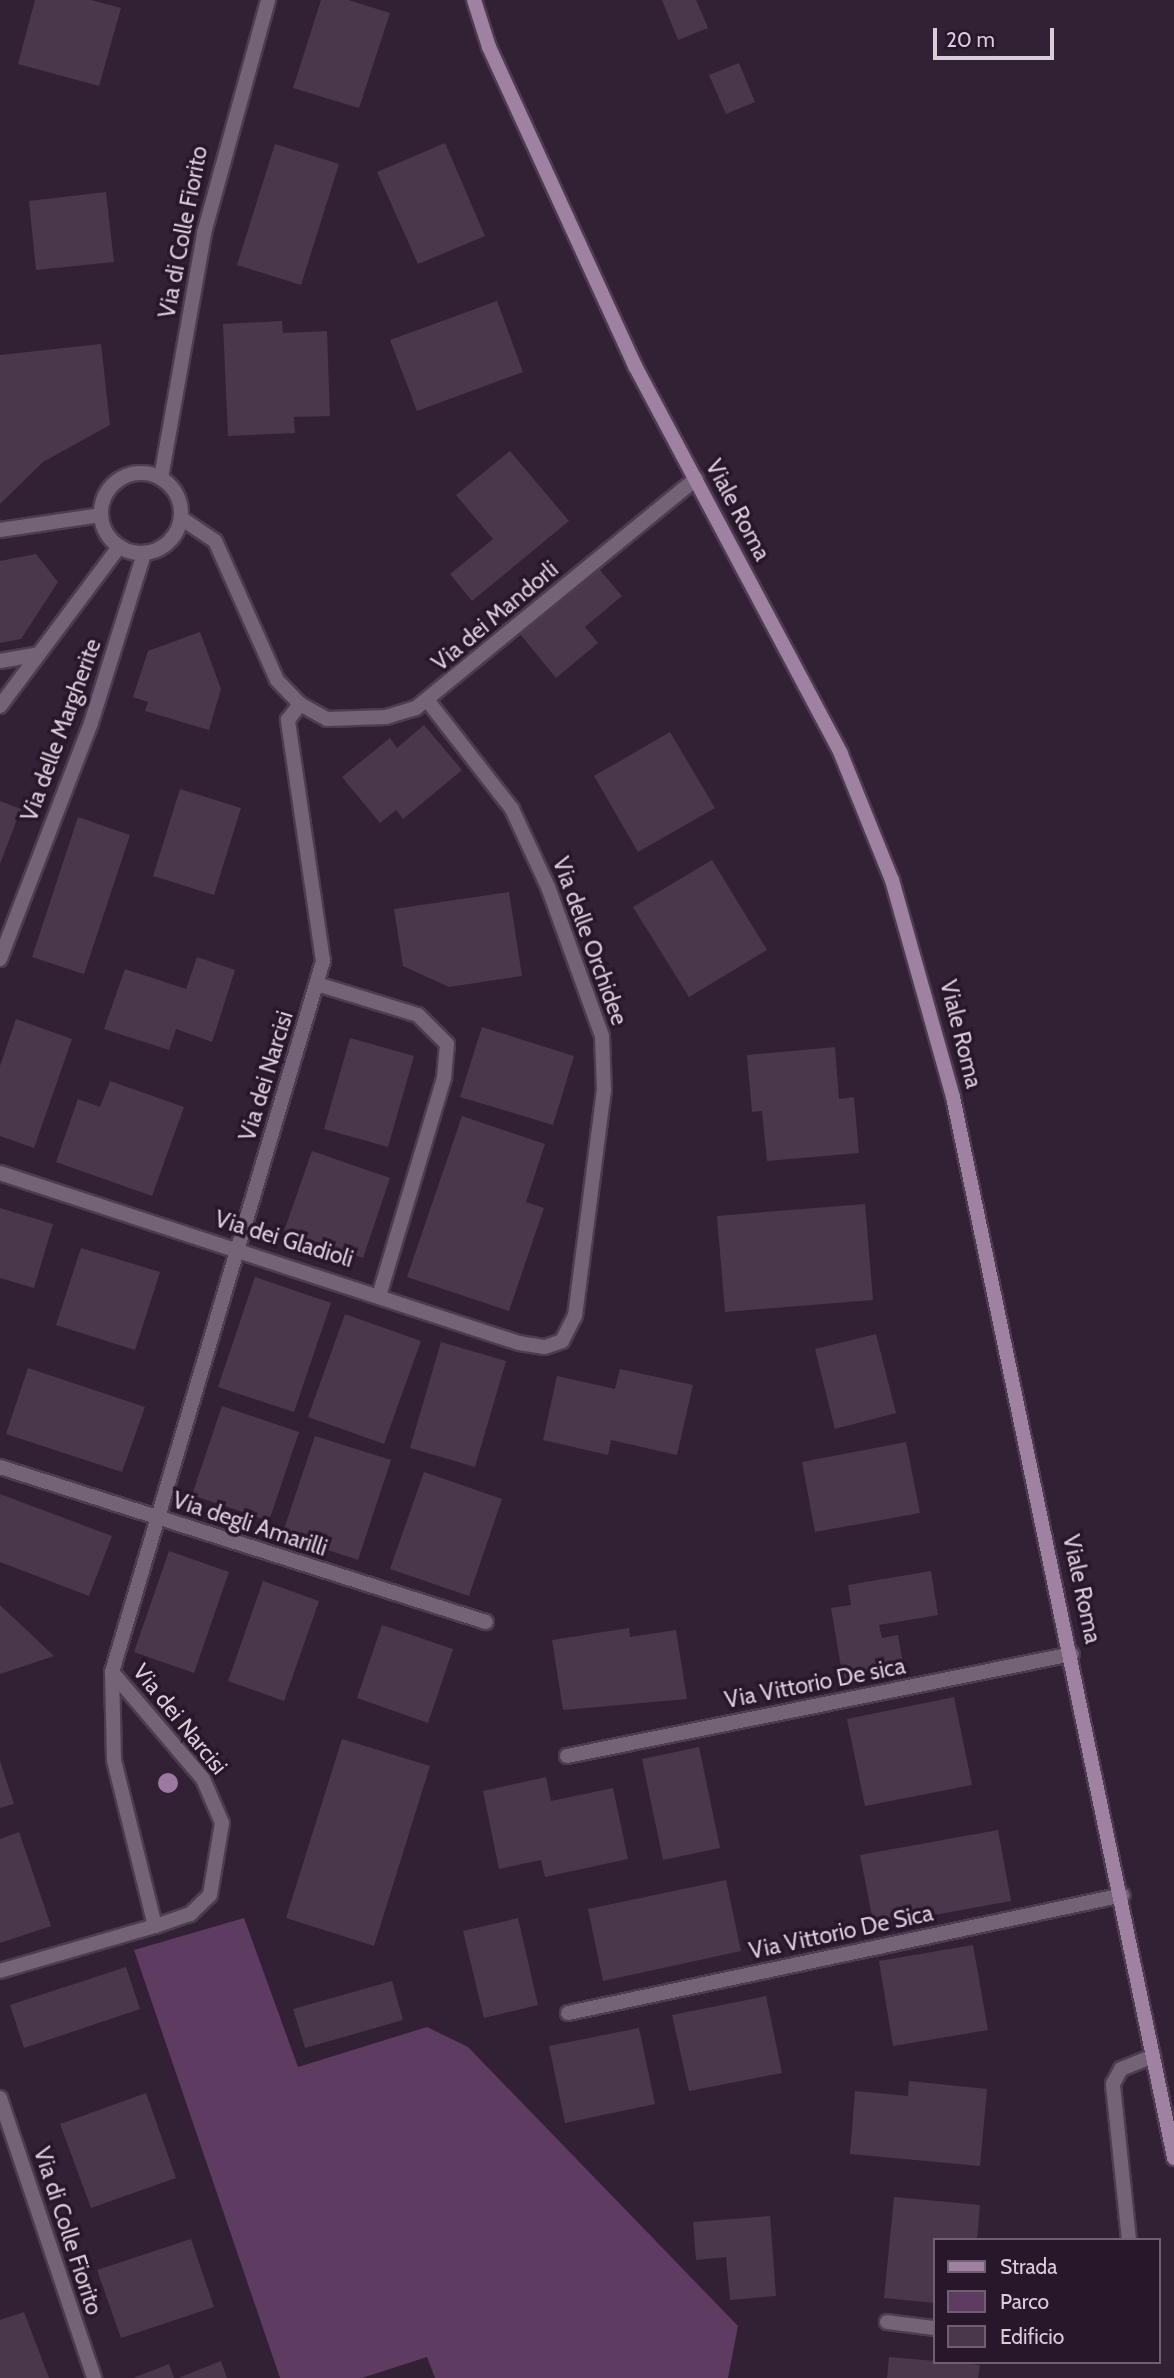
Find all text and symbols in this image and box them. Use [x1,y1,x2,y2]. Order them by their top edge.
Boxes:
scale bar [936,14,1057,58]
text: 20 m [946,27,995,52]
street label: Via di Colle Fiorito [153,143,213,321]
street label: Viale Roma [700,455,776,565]
street label: Via dei Mandorli [426,555,564,677]
street label: Via delle Margherite [15,635,107,825]
street label: Via delle Orchidee [547,853,633,1029]
street label: Viale Roma [934,977,988,1091]
street label: Via dei Narcisi [233,1008,299,1144]
street label: Via dei Gladioli [212,1205,356,1273]
street label: Via degli Amarilli [169,1486,331,1562]
street label: Viale Roma [1057,1532,1107,1646]
street label: Via Vittorio De sica [722,1652,908,1714]
street label: Via dei Narcisi [127,1658,233,1780]
street label: Via Vittorio De Sica [747,1899,935,1965]
street label: Via di Colle Fiorito [28,2144,108,2318]
legend [932,2238,1160,2364]
text: Strada [1000,2254,1057,2279]
text: Parco [1000,2289,1049,2314]
text: Edificio [1000,2324,1064,2349]

